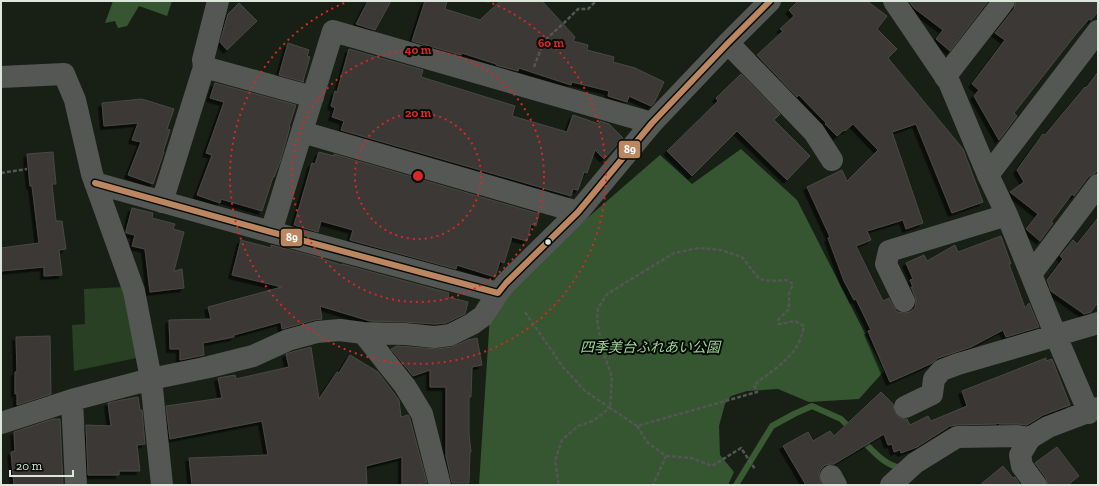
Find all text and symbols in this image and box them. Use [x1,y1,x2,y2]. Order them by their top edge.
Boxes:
text: 60 m [538,36,565,50]
text: 40 m [405,43,432,57]
text: 20 m [405,106,432,120]
line badge: 89 [618,140,641,159]
text: 89 [624,143,636,156]
centre of rings [411,169,425,183]
line badge: 89 [280,228,303,247]
text: 89 [286,231,298,244]
unlabelled marker [543,237,553,247]
park label: 四季美台ふれあい公園 [580,339,722,356]
scale bar [10,452,73,478]
text: 20 m [16,459,43,473]

